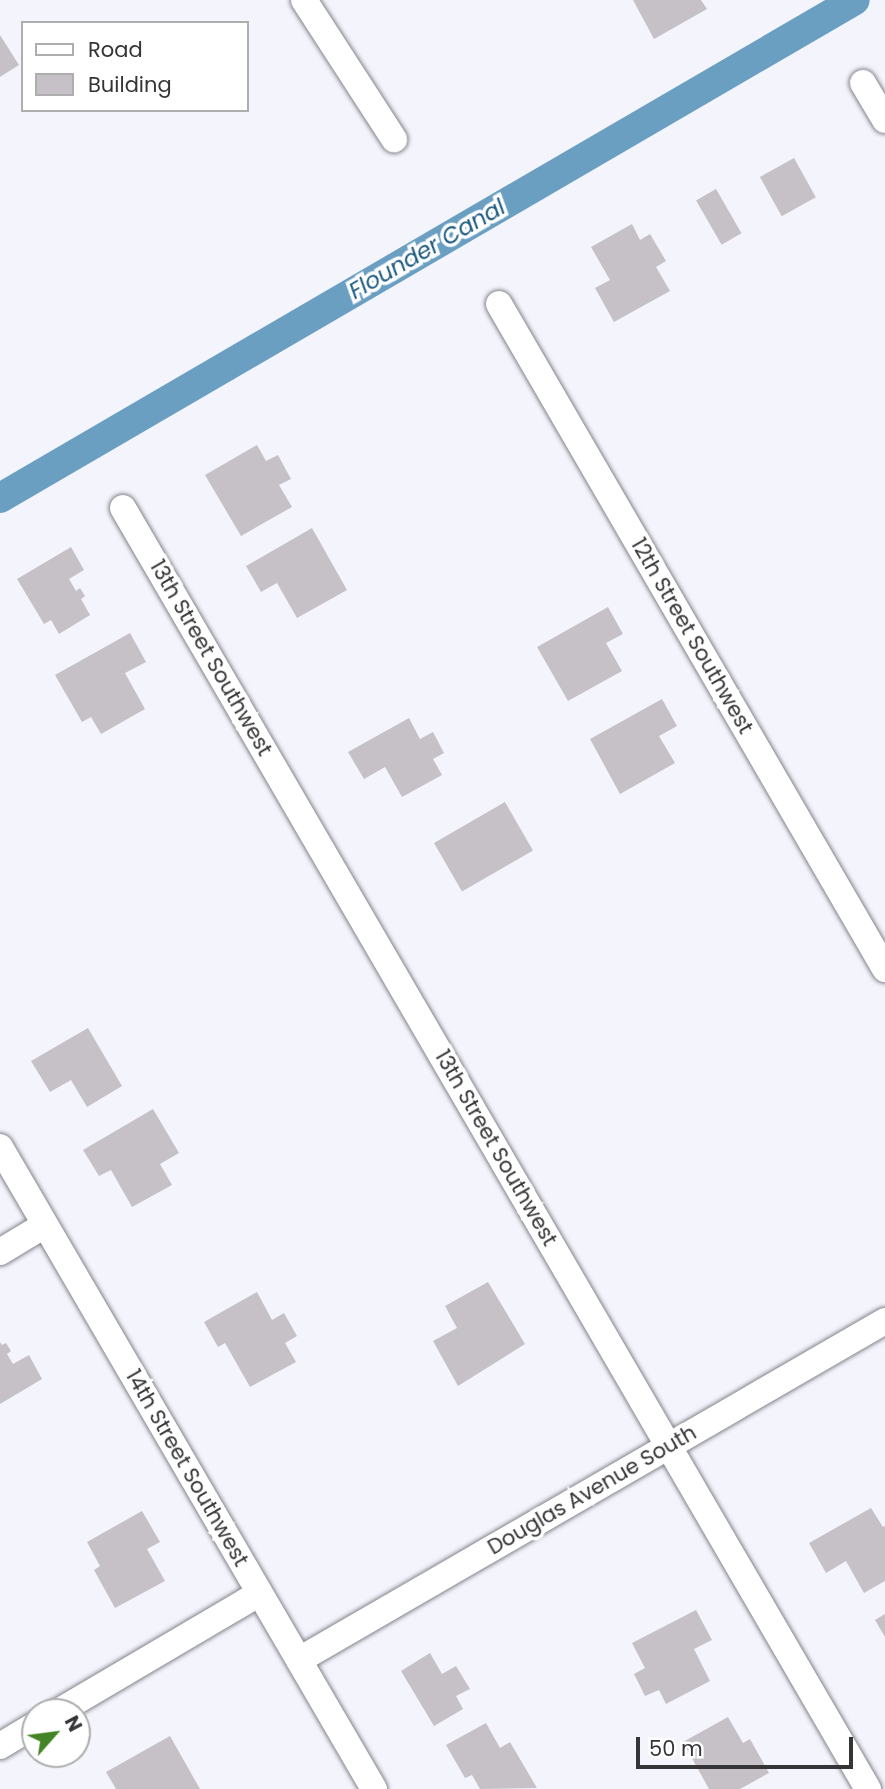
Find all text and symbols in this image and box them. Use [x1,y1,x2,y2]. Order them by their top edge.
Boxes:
legend [21,21,248,112]
text: Road [88,35,143,64]
text: Building [88,70,172,99]
water label: Flounder Canal [344,193,510,305]
street label: 12th Street Southwest [626,534,758,738]
street label: 13th Street Southwest [145,556,277,760]
street label: 13th Street Southwest [430,1046,562,1250]
street label: 14th Street Southwest [120,1365,254,1571]
street label: Douglas Avenue South [483,1420,701,1560]
north arrow [21,1698,91,1768]
text: N [58,1711,88,1736]
scale bar [640,1722,857,1766]
text: 50 m [649,1734,703,1763]

